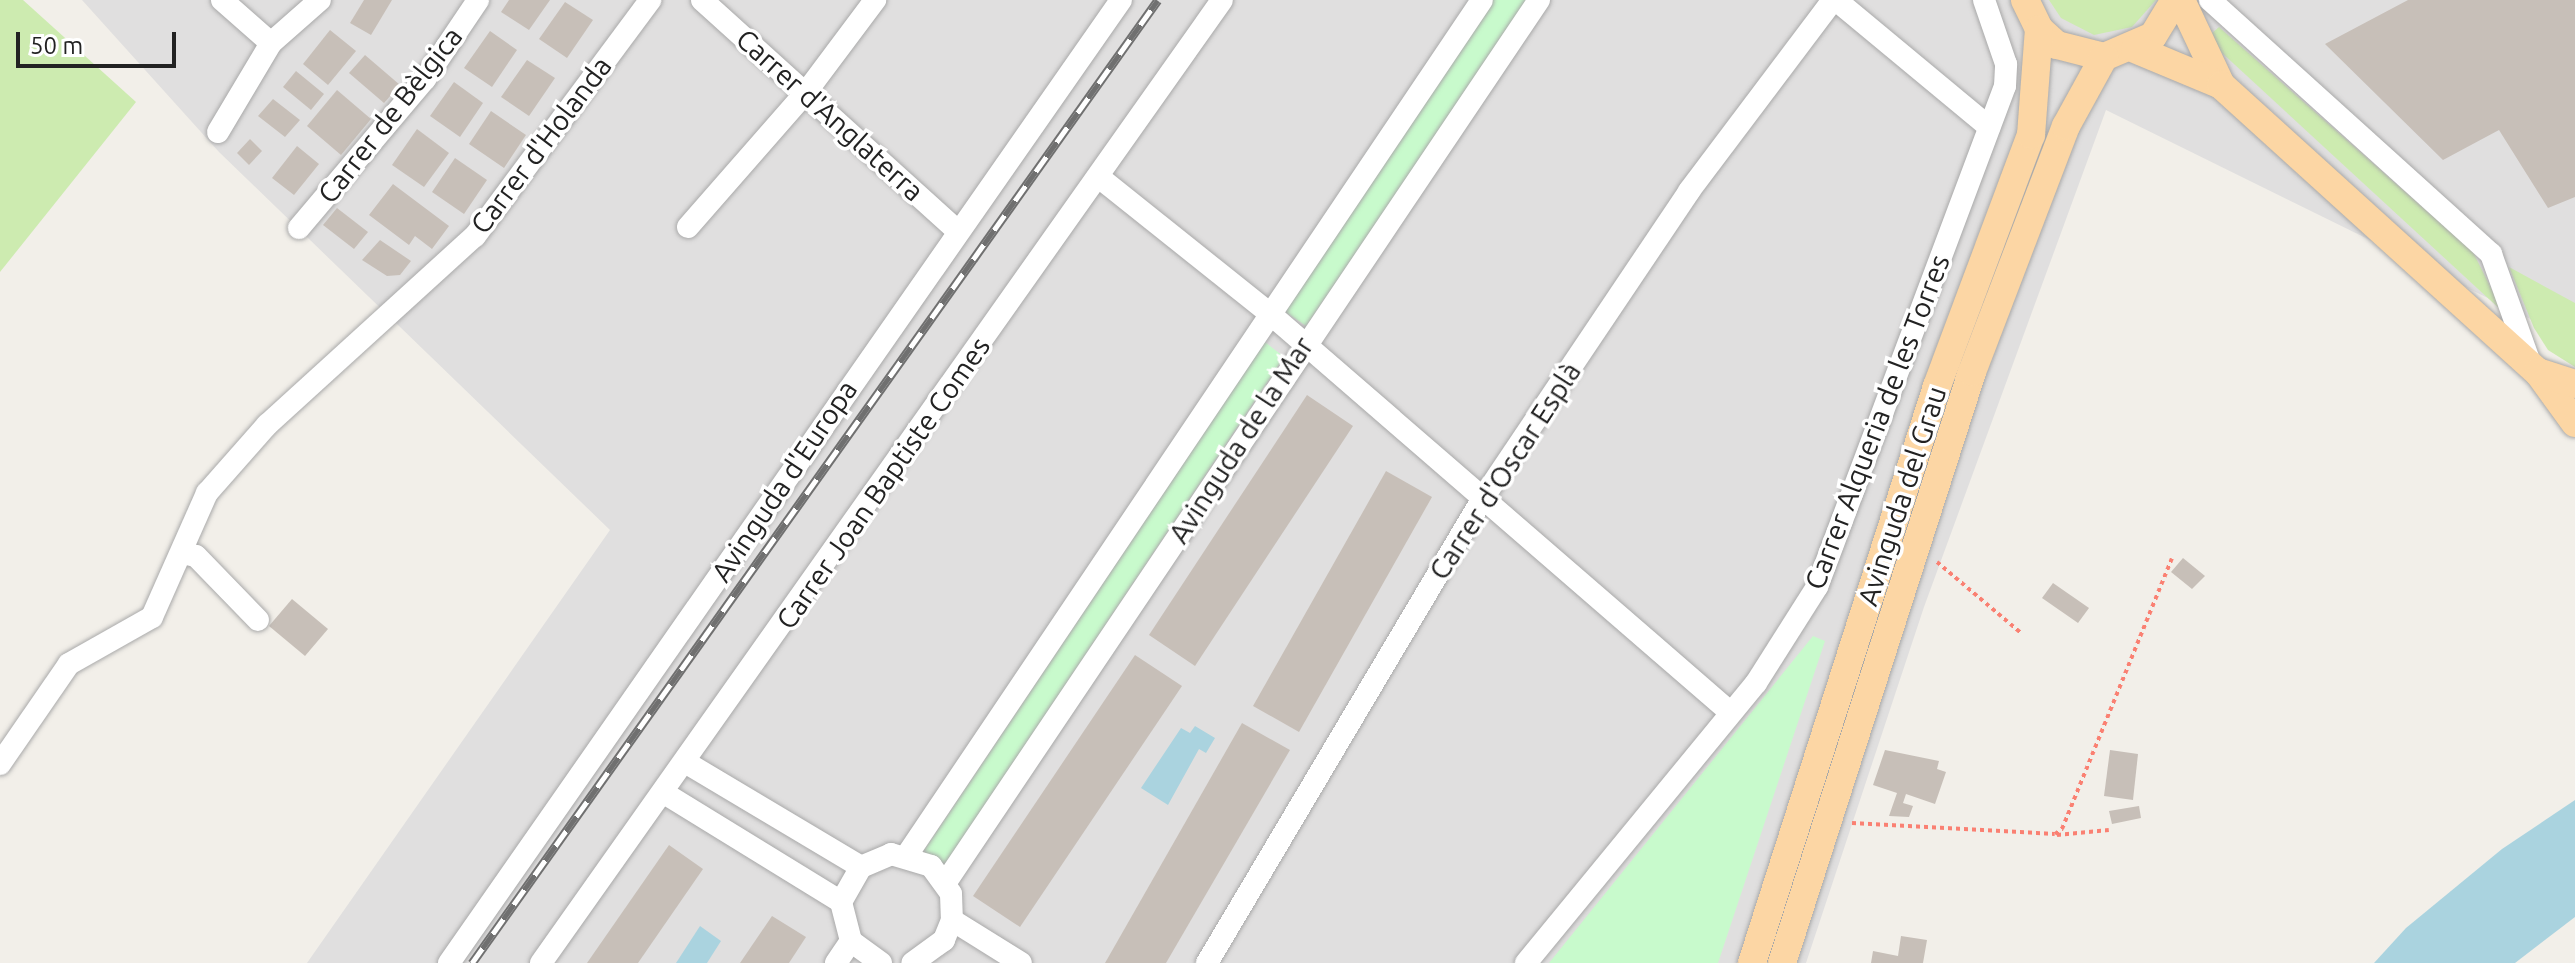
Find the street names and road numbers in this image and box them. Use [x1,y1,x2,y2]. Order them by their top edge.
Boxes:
street label: Carrer de Bèlgica [311,20,469,210]
street label: Carrer d'Anglaterra [729,22,931,208]
street label: Carrer d'Holanda [464,50,618,240]
street label: Carrer Alqueria de les Torres [1798,250,1956,594]
street label: Carrer Joan Baptiste Comes [769,330,997,636]
street label: Avinguda de la Mar [1162,330,1320,550]
street label: Carrer d'Oscar Esplà [1422,356,1588,586]
street label: Avinguda d'Europa [704,374,864,588]
street label: Avinguda del Grau [1851,382,1953,610]

